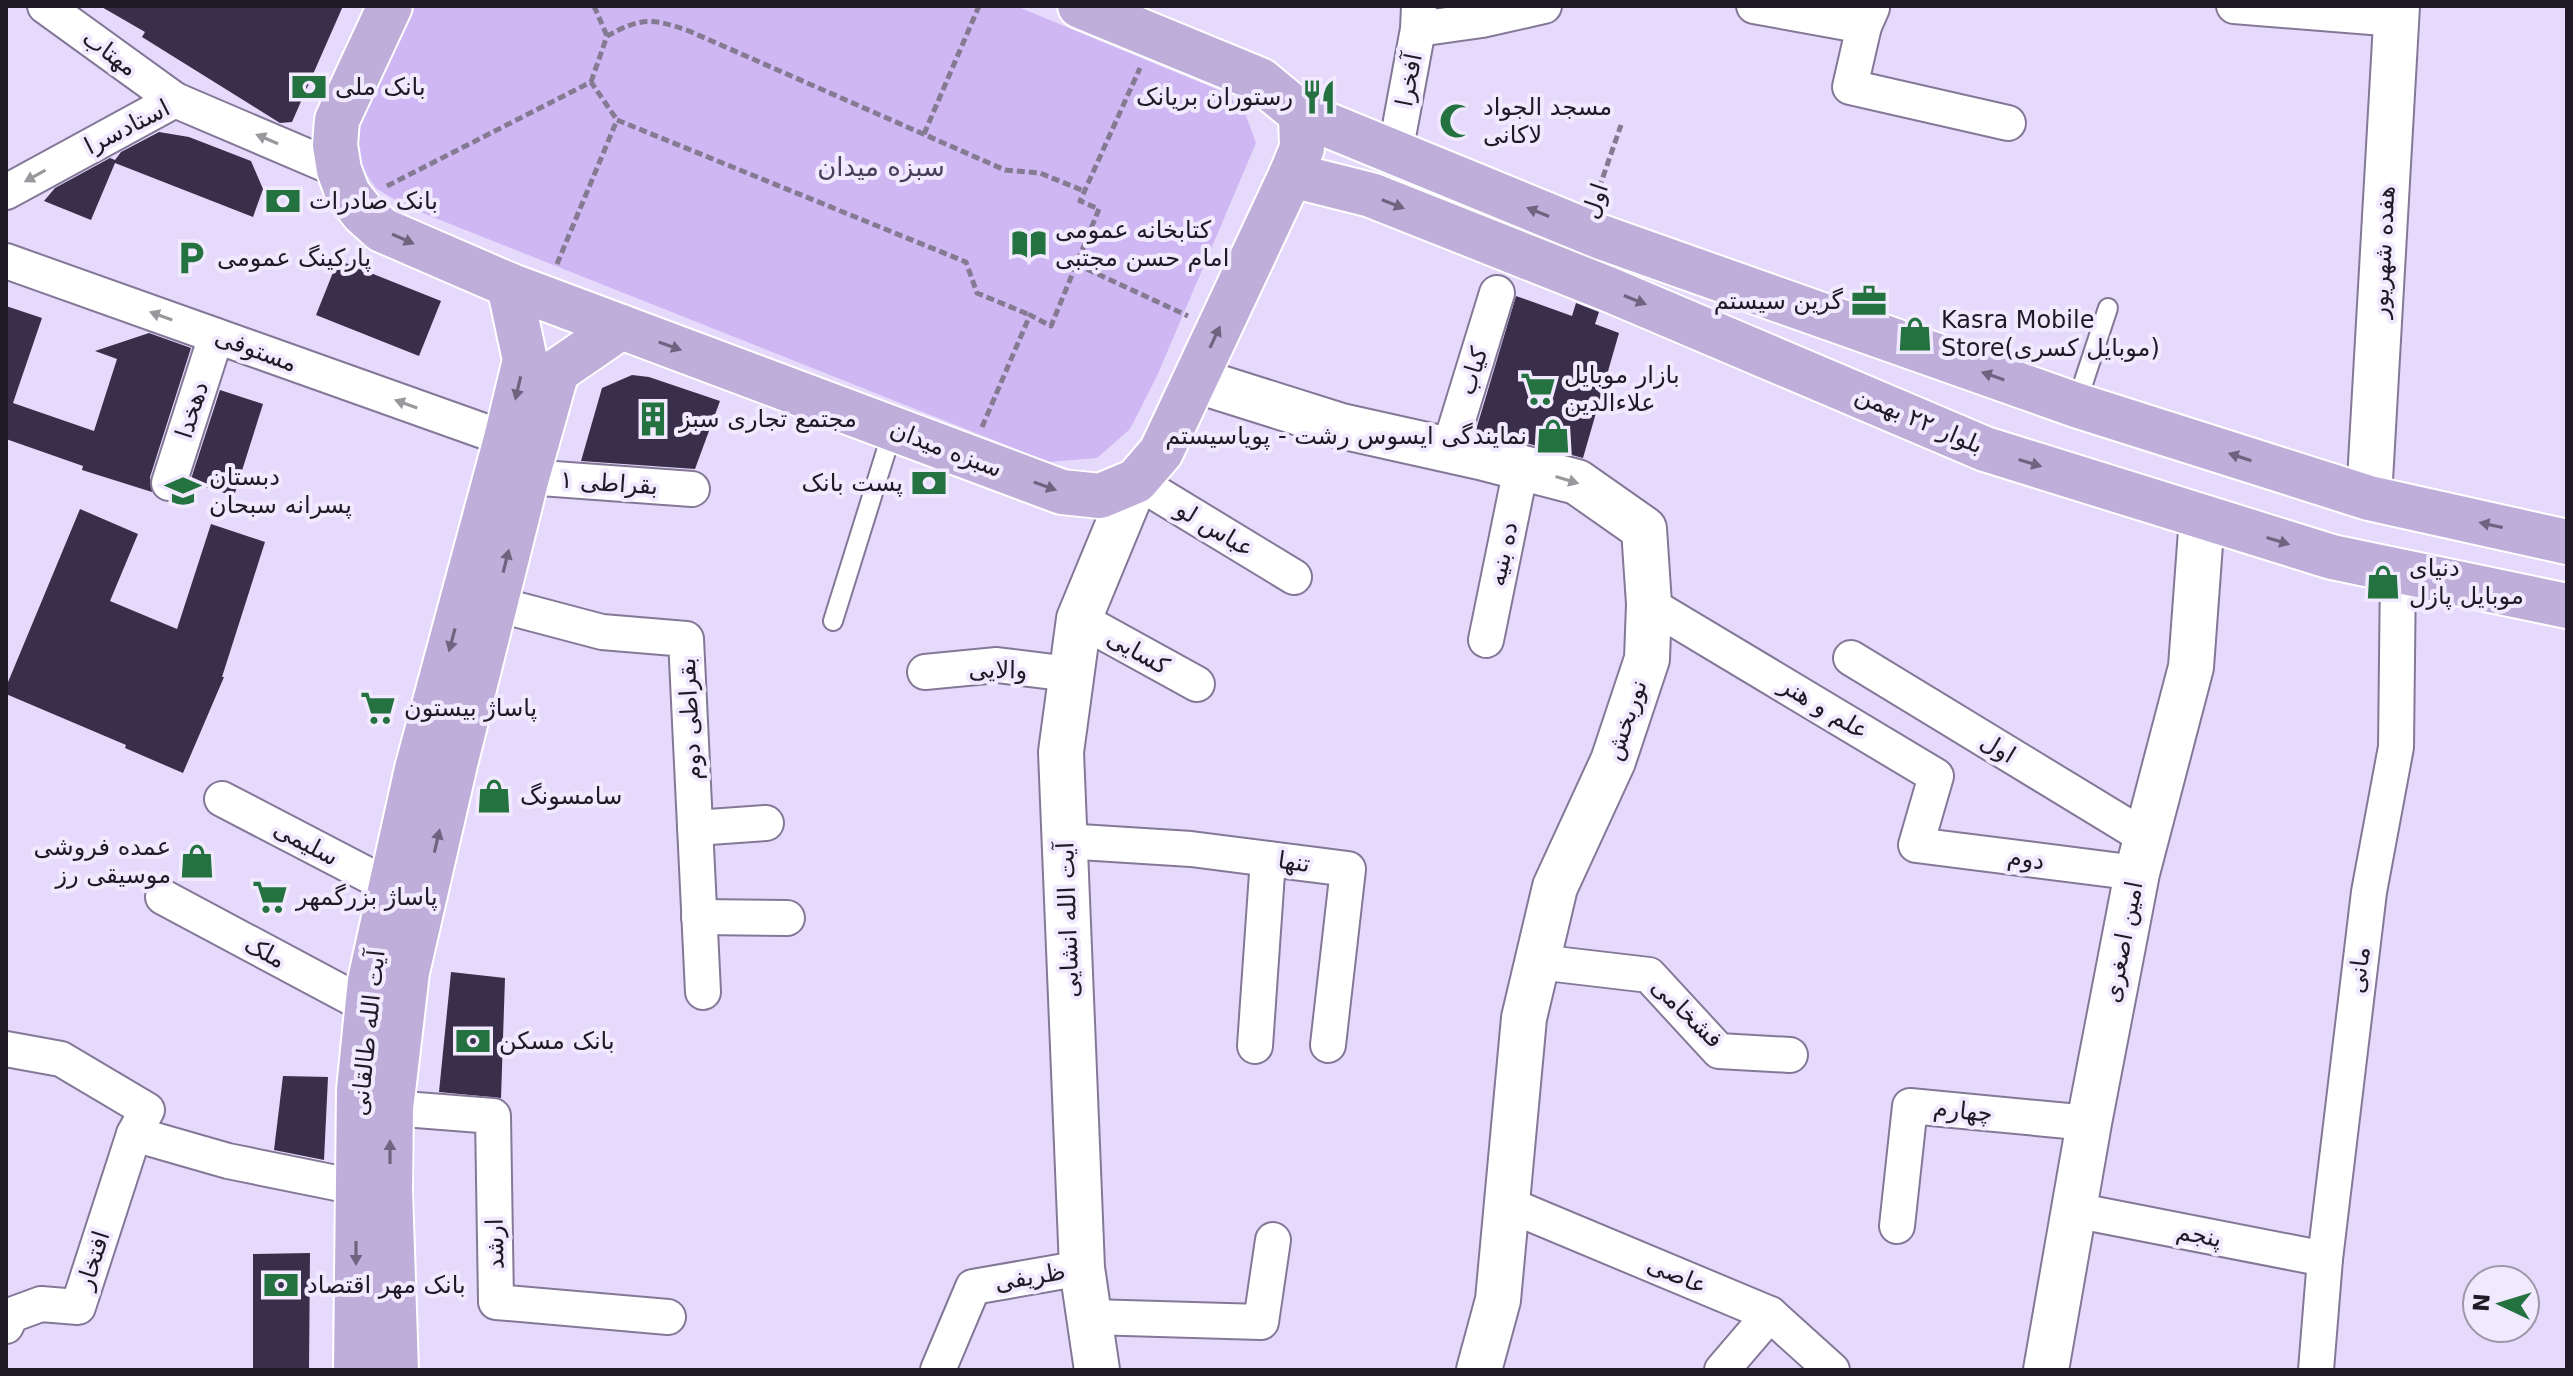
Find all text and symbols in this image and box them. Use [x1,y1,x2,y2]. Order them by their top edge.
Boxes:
street label: مهتاب [77,24,143,82]
street label: آفخرا [1389,50,1428,109]
bank icon: بانک ملی [290,68,328,106]
place label: بانک ملی [335,73,426,101]
restaurant icon: رستوران بریانک [1300,78,1338,116]
place label: رستوران بریانک [1136,83,1293,111]
place label: مسجد الجواد لاکانی [1483,93,1612,149]
street label: استادسرا [80,94,174,160]
mosque icon: مسجد الجواد لاکانی [1438,102,1476,140]
one-way arrow [255,133,279,146]
district label: سبزه میدان [817,152,945,183]
one-way arrow [23,169,46,183]
street label: اول [1576,180,1614,222]
bank icon: بانک صادرات [264,182,302,220]
street label: هفده شهریور [2365,185,2400,320]
place label: بانک صادرات [309,187,438,215]
one-way arrow [1381,198,1405,211]
one-way arrow [1526,205,1550,218]
place label: کتابخانه عمومی امام حسن مجتبی [1055,216,1229,272]
library icon: کتابخانه عمومی امام حسن مجتبی [1010,225,1048,263]
one-way arrow [391,232,415,245]
parking icon: پارکینگ عمومی [172,239,210,277]
place label: پارکینگ عمومی [217,244,371,272]
office icon: گرین سیستم [1850,282,1888,320]
place label: گرین سیستم [1714,287,1844,315]
one-way arrow [1623,294,1647,307]
place label: Kasra Mobile Store(موبایل کسری) [1941,306,2160,362]
one-way arrow [149,310,173,322]
shop icon: Kasra Mobile Store(موبایل کسری) [1896,315,1934,353]
street label: مستوفی [211,322,301,378]
one-way arrow [1208,326,1222,349]
one-way arrow [659,340,683,353]
street label: کیاب [1453,343,1494,398]
place label: بازار موبایل علاءالدین [1564,361,1680,417]
one-way arrow [1981,369,2005,382]
supermarket icon: بازار موبایل علاءالدین [1519,370,1557,408]
one-way arrow [511,376,524,401]
street label: دهخدا [170,378,214,442]
street label: بلوار ۲۲ بهمن [1851,381,1987,459]
one-way arrow [394,397,418,409]
building icon: مجتمع تجاری سبز [634,400,672,438]
place label: مجتمع تجاری سبز [678,405,857,433]
street label: سبزه میدان [886,415,1006,483]
shop icon: نمایندگی ایسوس رشت - پویاسیستم [1534,417,1572,455]
place label: نمایندگی ایسوس رشت - پویاسیستم [1165,422,1527,450]
one-way arrow [2228,450,2252,463]
one-way arrow [2019,457,2043,470]
place label: دبستان پسرانه سبحان [209,463,352,519]
bank icon: پست بانک [910,464,948,502]
street label: بقراطی ۱ [559,466,659,500]
place label: پست بانک [802,469,903,497]
school or university icon: دبستان پسرانه سبحان [164,472,202,510]
one-way arrow [1555,474,1579,487]
one-way arrow [1033,480,1057,493]
street label: عباس لو [1170,494,1259,563]
one-way arrow [2478,518,2503,531]
street label: ده بنیه [1483,519,1523,589]
one-way arrow [2267,535,2291,548]
one-way arrow [501,548,513,573]
place label: دنیای موبایل پازل [2409,554,2524,610]
shop icon: دنیای موبایل پازل [2364,563,2402,601]
street label: کسایی [1102,624,1175,681]
one-way arrow [445,628,458,652]
street label: والایی [968,655,1028,685]
street label: بقراطی دوم [673,657,707,781]
street label: علم و هنر [1774,670,1873,745]
street label: نوربخش [1599,676,1653,764]
supermarket icon: پاساژ بیستون [359,689,397,727]
place label: پاساژ بیستون [404,694,537,722]
street label: اول [1975,727,2021,769]
shop icon: سامسونگ [475,777,513,815]
place label: سامسونگ [520,782,622,810]
street label: سلیمی [269,814,343,872]
one-way arrow [431,828,444,853]
place label: عمده فروشی موسیقی رز [34,833,171,889]
street label: آیت الله انشایی [1050,840,1085,998]
shop icon: عمده فروشی موسیقی رز [178,842,216,880]
street label: دوم [2006,843,2046,875]
street label: تنها [1276,846,1312,878]
supermarket icon: پاساژ بزرگمهر [251,878,289,916]
street label: امین اصغری [2097,879,2149,1005]
place label: پاساژ بزرگمهر [295,883,438,911]
street label: ملک [240,930,290,974]
street label: مانی [2342,945,2376,995]
street label: آیت الله طالقانی [344,947,391,1117]
street label: فشخامی [1645,972,1729,1054]
bank icon: بانک مسکن [454,1022,492,1060]
place label: بانک مسکن [499,1027,615,1055]
street label: چهارم [1932,1094,1994,1128]
one-way arrow [384,1139,396,1164]
street label: پنجم [2174,1217,2224,1253]
street label: ارشد [481,1218,509,1270]
street label: افتخار [70,1227,116,1294]
one-way arrow [350,1241,362,1266]
street label: عاصی [1643,1250,1711,1300]
street label: ظریفی [993,1257,1067,1297]
north arrow [2461,1264,2541,1344]
bank icon: بانک مهر اقتصاد [262,1266,300,1304]
place label: بانک مهر اقتصاد [307,1271,466,1299]
text: N [2468,1293,2495,1313]

